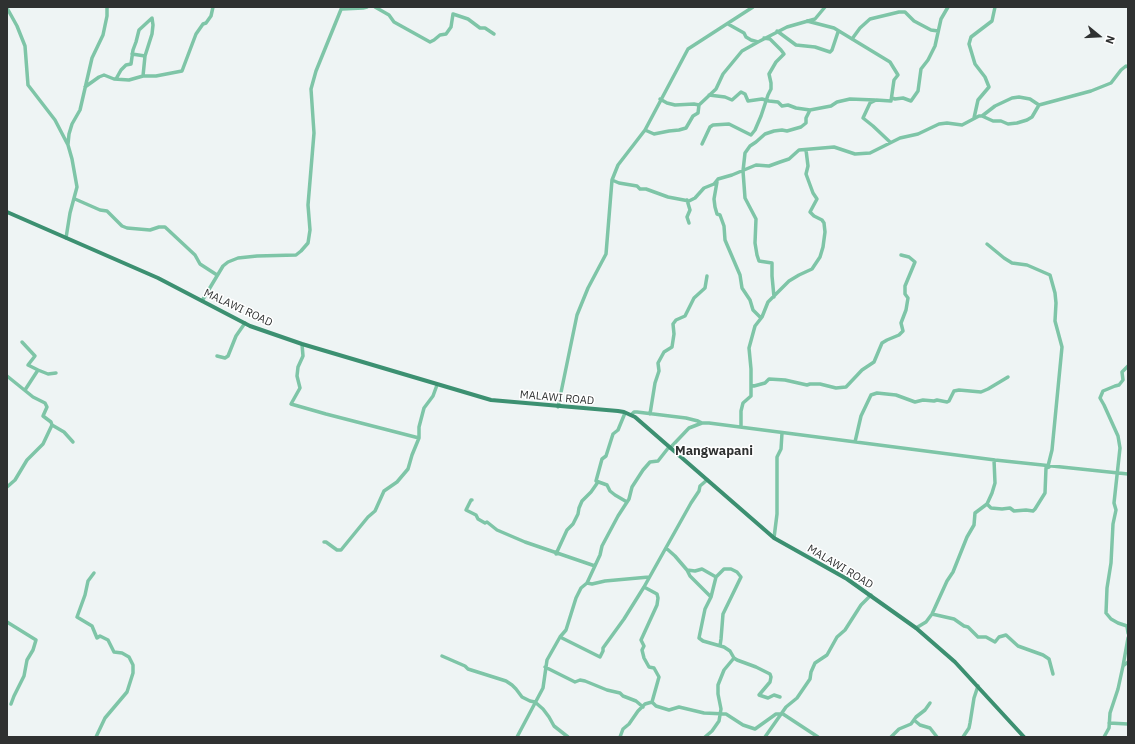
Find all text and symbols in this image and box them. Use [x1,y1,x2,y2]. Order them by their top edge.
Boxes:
north arrow [1079,16,1119,56]
text: N [1103,34,1118,46]
street label: MALAWI ROAD [201,286,275,330]
street label: MALAWI ROAD [519,388,595,408]
district label: Mangwapani [675,443,753,459]
street label: MALAWI ROAD [805,542,875,592]

